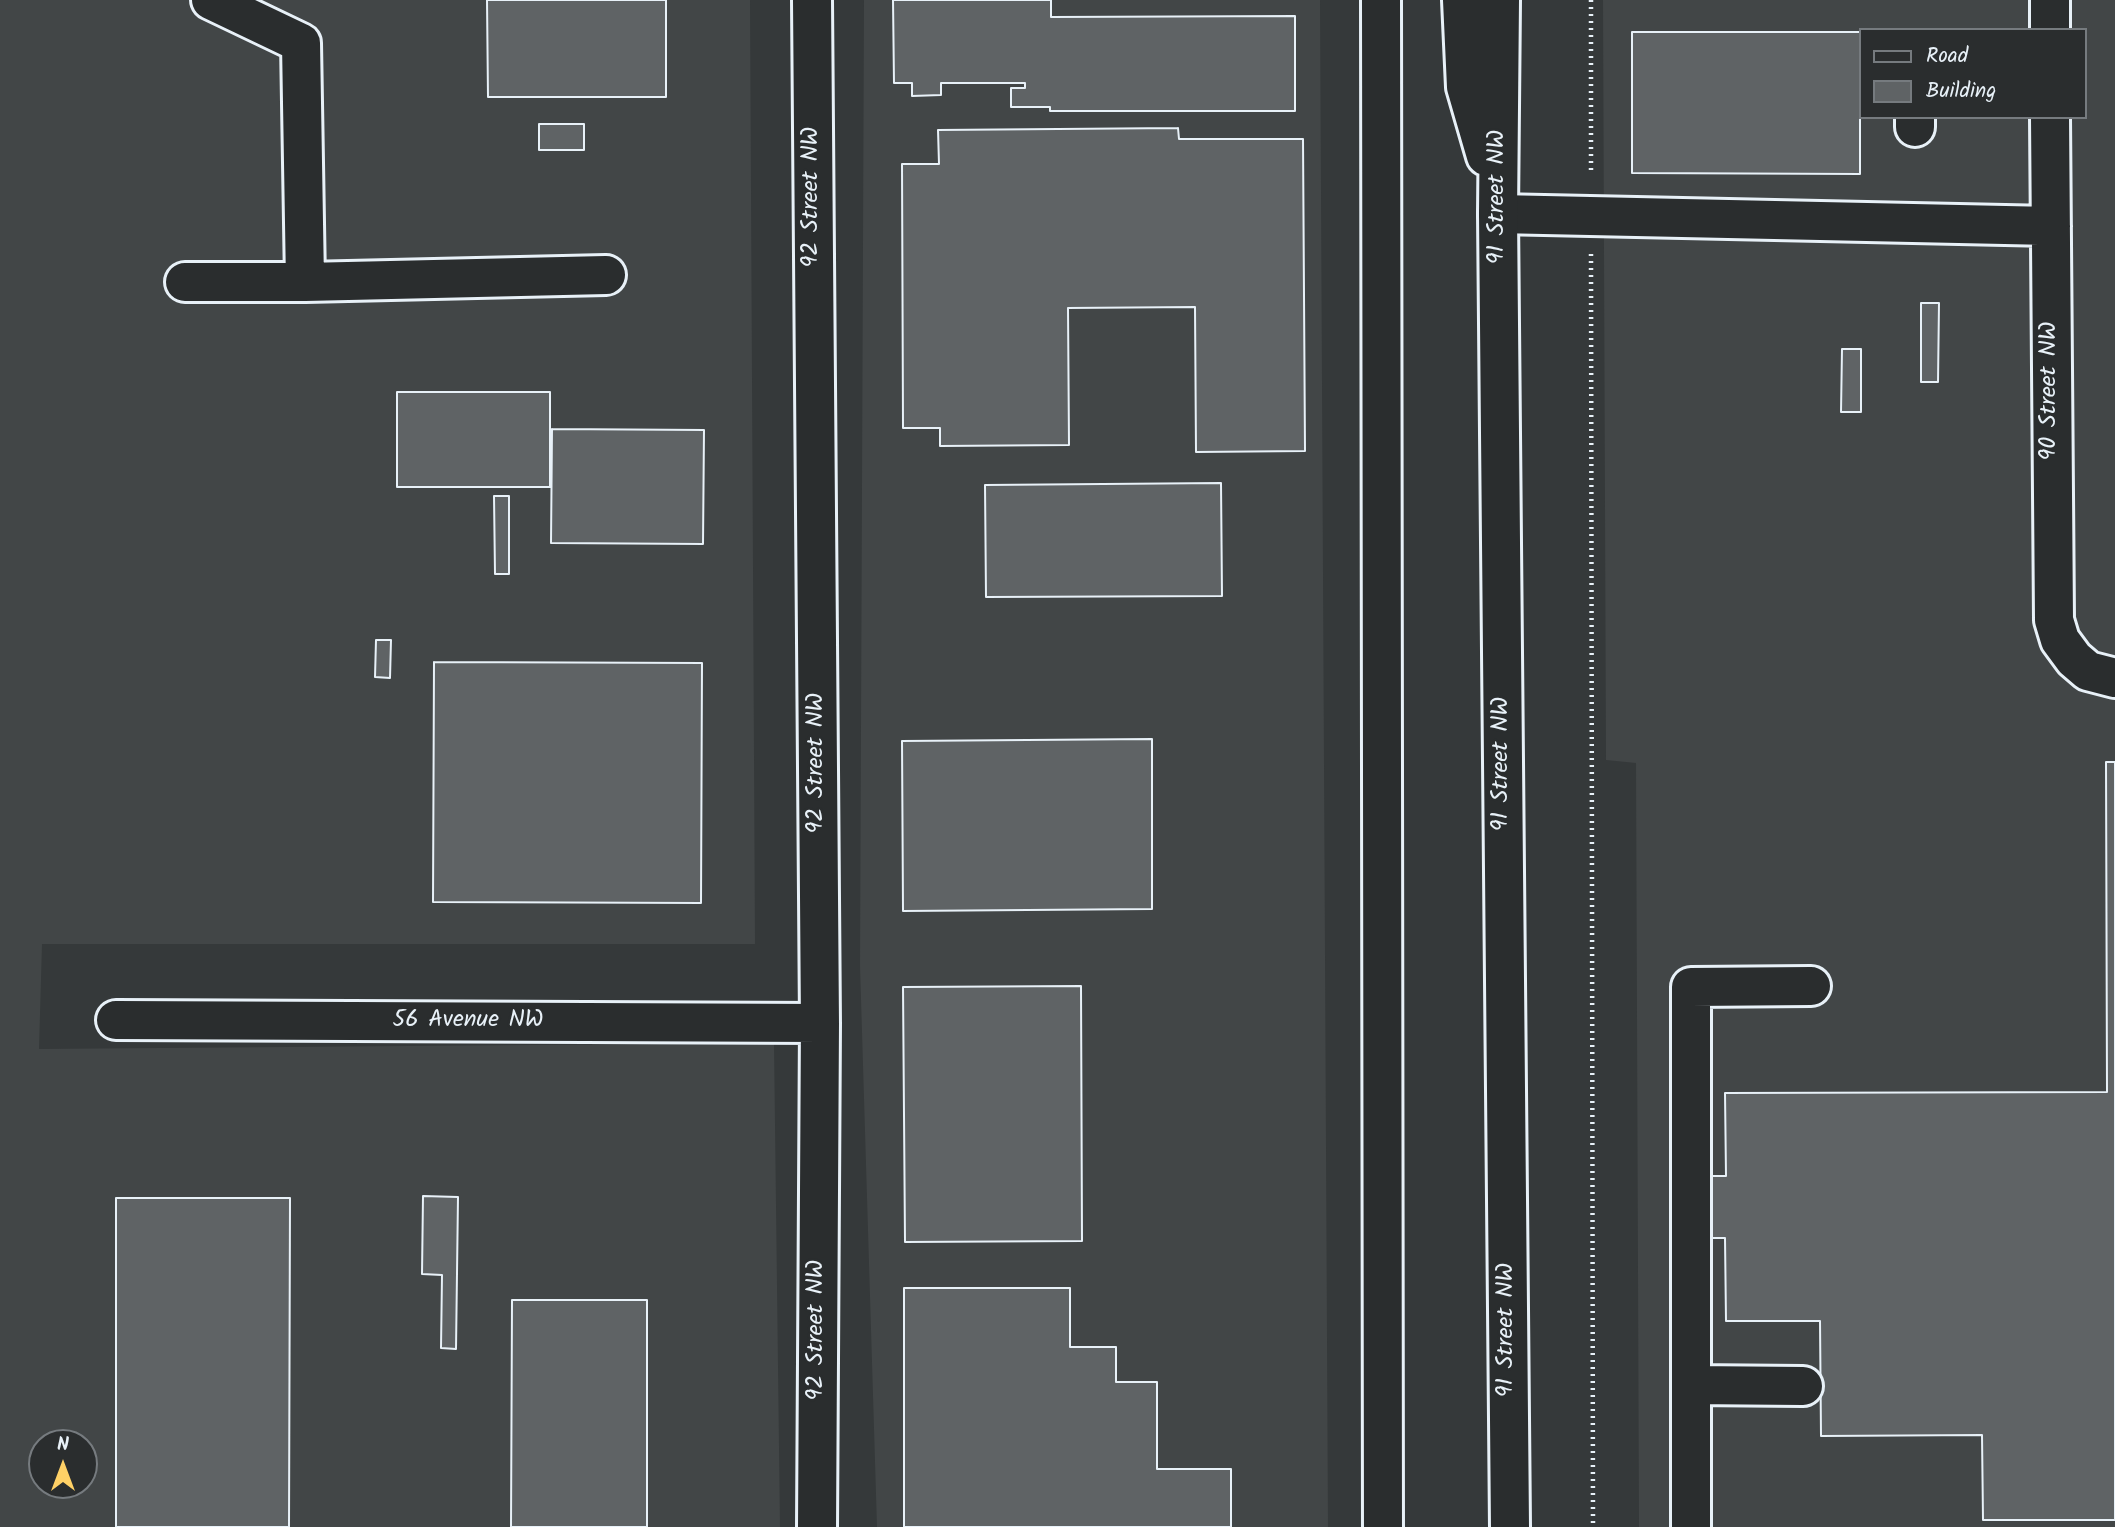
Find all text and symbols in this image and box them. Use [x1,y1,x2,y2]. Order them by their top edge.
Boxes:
legend [1860,28,2087,119]
text: Road [1926,40,1968,73]
text: Building [1926,75,1996,108]
street label: 92 Street NW [799,127,827,267]
street label: 91 Street NW [1485,130,1513,264]
street label: 90 Street NW [2037,322,2065,460]
street label: 92 Street NW [804,693,832,833]
street label: 91 Street NW [1489,697,1517,831]
street label: 56 Avenue NW [392,1008,544,1036]
street label: 92 Street NW [804,1260,832,1400]
street label: 91 Street NW [1494,1263,1522,1397]
north arrow [28,1429,98,1499]
text: N [57,1430,69,1460]

